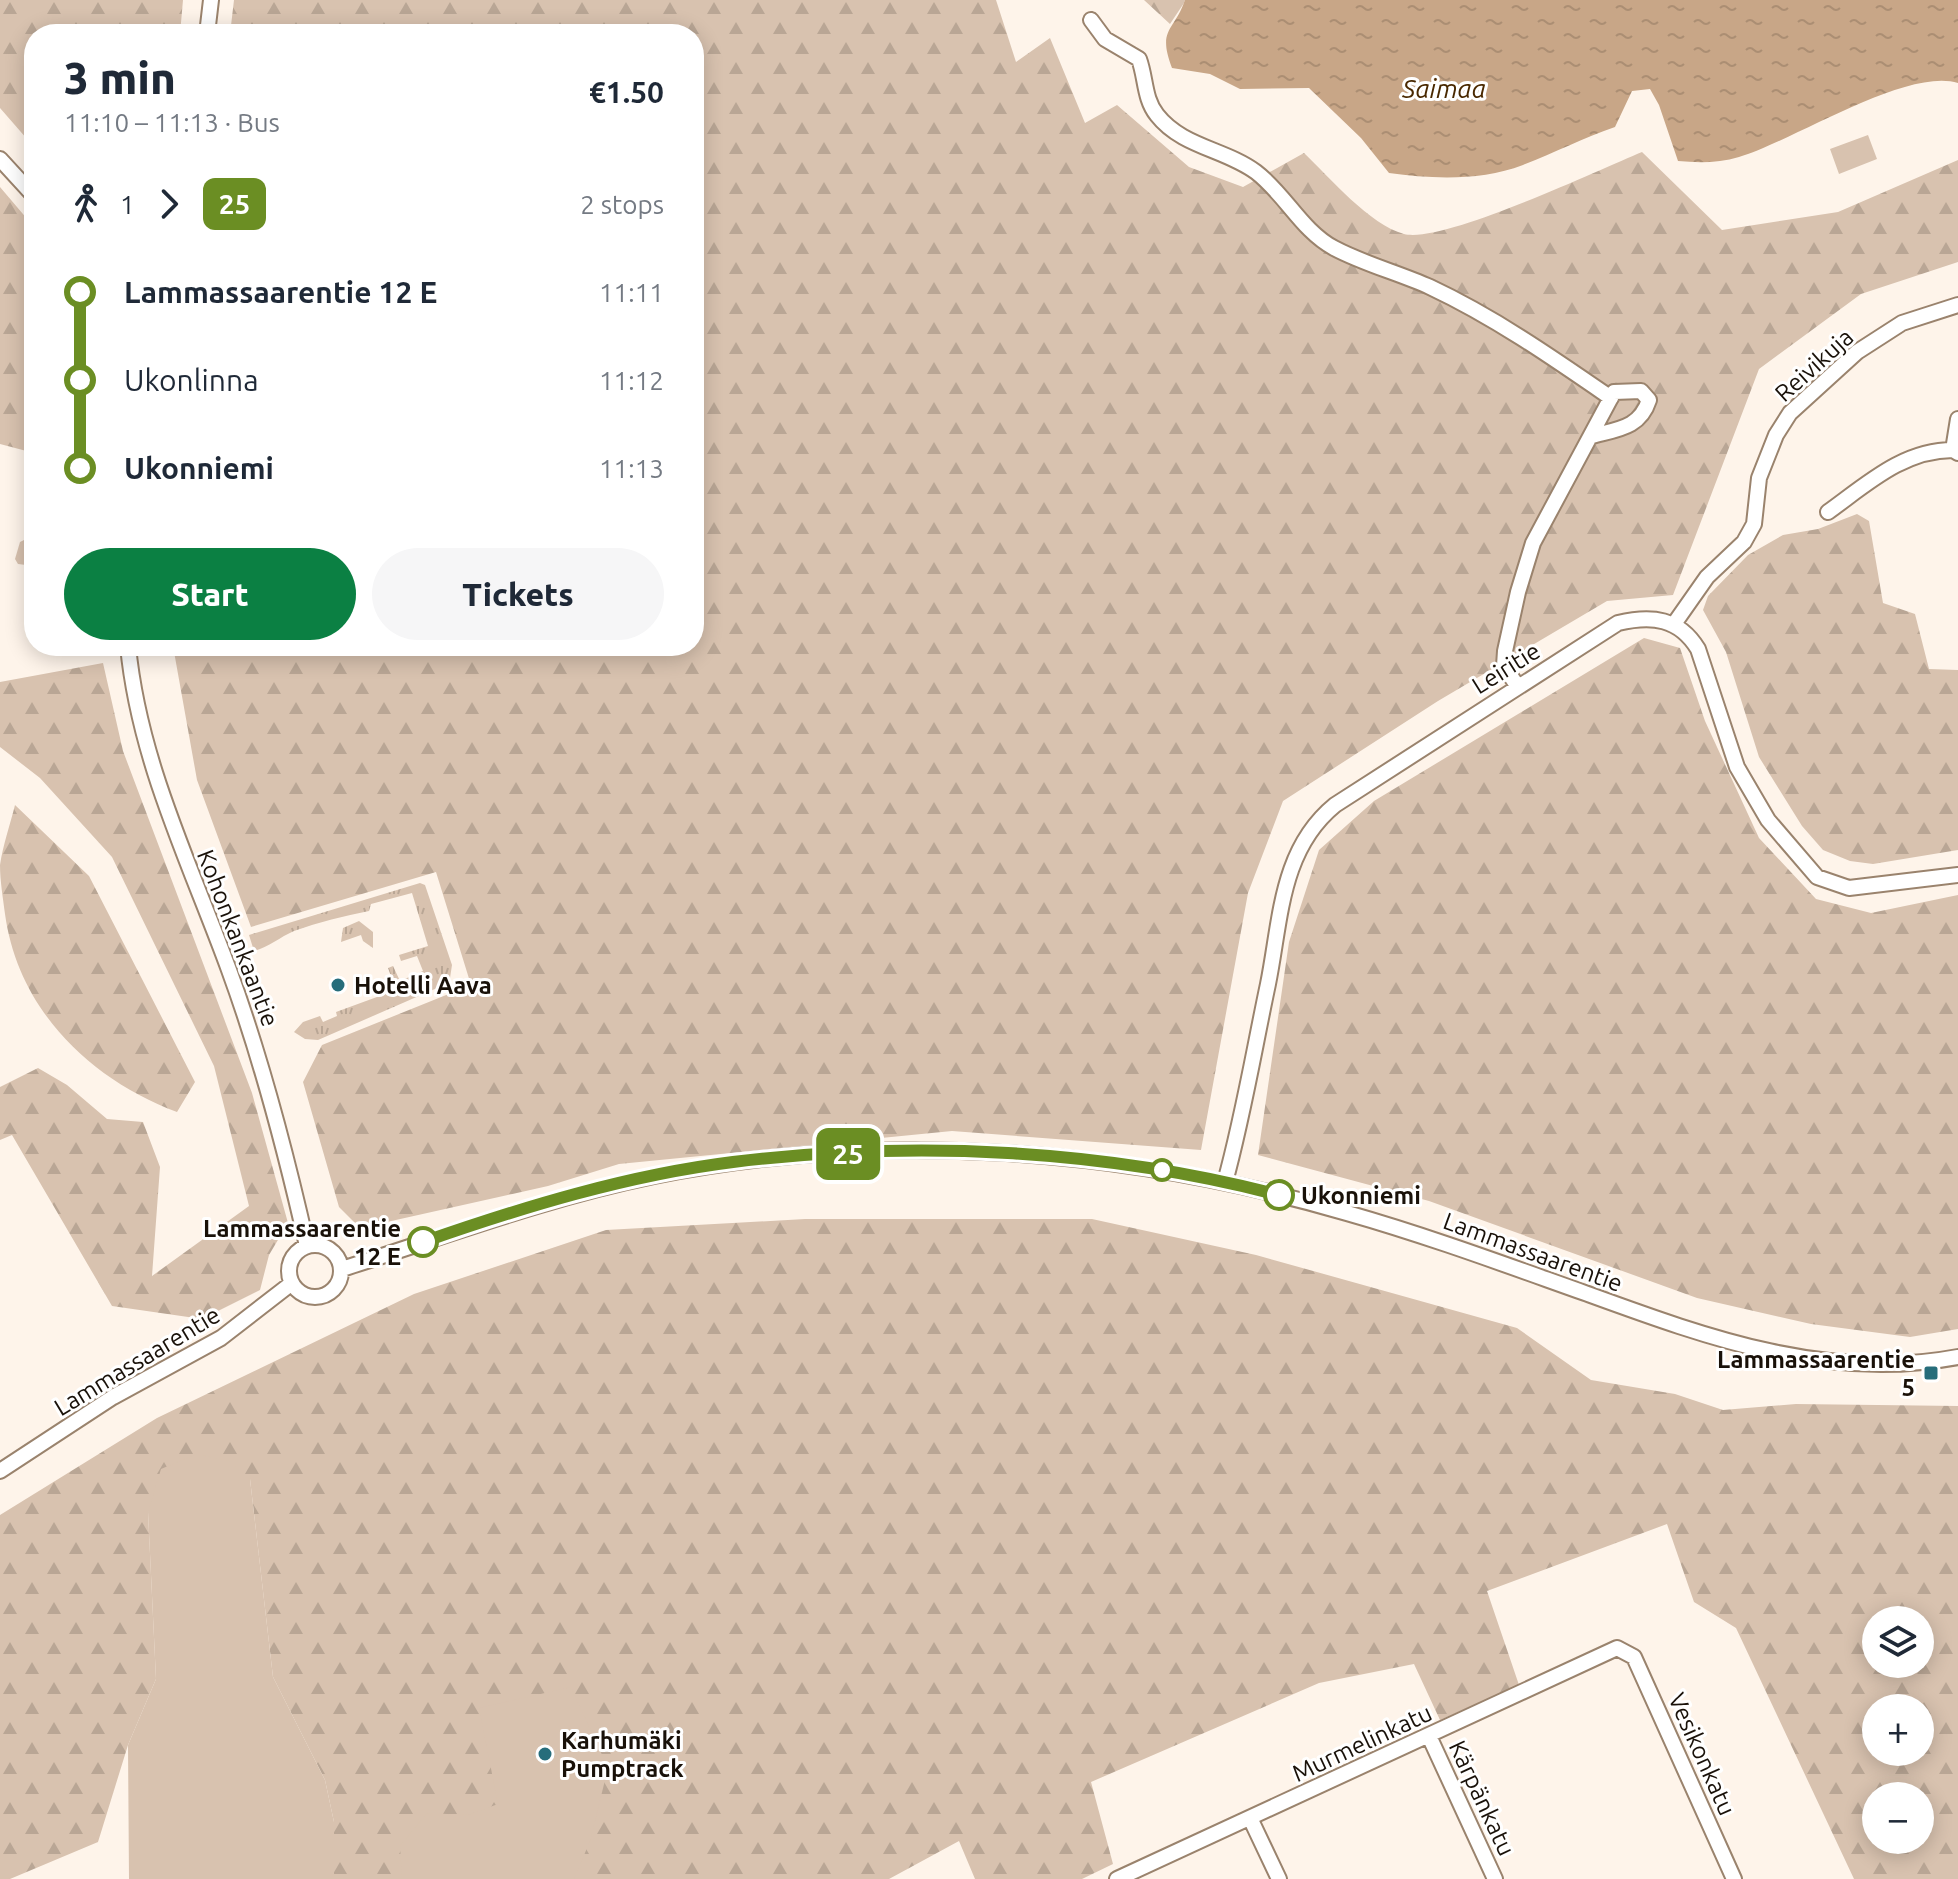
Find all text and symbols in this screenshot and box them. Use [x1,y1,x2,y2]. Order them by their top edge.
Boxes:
text: 3 min [64,53,176,102]
water label: Saimaa [1401,74,1486,103]
text: €1.50 [589,75,664,109]
text: 11:10 – 11:13 · Bus [64,108,280,137]
icon: walk [64,182,108,226]
icon: forward [147,182,191,226]
text: 25 [219,188,250,219]
text: 1 [120,190,135,219]
text: 2 stops [580,190,664,219]
text: Lammassaarentie 12 E [124,275,437,309]
text: 11:11 [599,278,664,307]
street label: Reivikuja [1769,323,1859,407]
text: Ukonlinna [124,363,259,397]
text: 11:12 [599,366,664,395]
text: Ukonniemi [124,451,274,485]
text: 11:13 [599,454,664,483]
button: Start [64,548,356,640]
button: Tickets [372,548,664,640]
street label: Leiritie [1467,637,1545,699]
street label: Kohonkankaantie [192,846,284,1030]
place label: Hotelli Aava [354,972,492,999]
marker: Hotelli Aava [329,976,347,994]
line badge: 25 [812,1128,884,1180]
text: 25 [832,1138,864,1169]
unlabelled marker [1151,1159,1173,1181]
marker: Ukonniemi [1264,1180,1294,1210]
place label: Ukonniemi [1301,1182,1421,1209]
street label: Lammassaarentie [1440,1207,1626,1297]
place label: Lammassaarentie 12 E [203,1215,401,1270]
marker: Lammassaarentie 12 E [408,1227,438,1257]
street label: Lammassaarentie [49,1301,225,1421]
place label: Lammassaarentie 5 [1717,1346,1915,1401]
marker: Lammassaarentie 5 [1922,1364,1940,1382]
map controls [1862,1606,1934,1854]
button: layers [1862,1606,1934,1678]
street label: Vesikonkatu [1663,1689,1741,1819]
button: + [1862,1694,1934,1766]
street label: Murmelinkatu [1288,1699,1436,1787]
place label: Karhumäki Pumptrack [561,1727,684,1782]
street label: Kärpänkatu [1444,1736,1520,1860]
marker: Karhumäki Pumptrack [536,1745,554,1763]
button: − [1862,1782,1934,1854]

